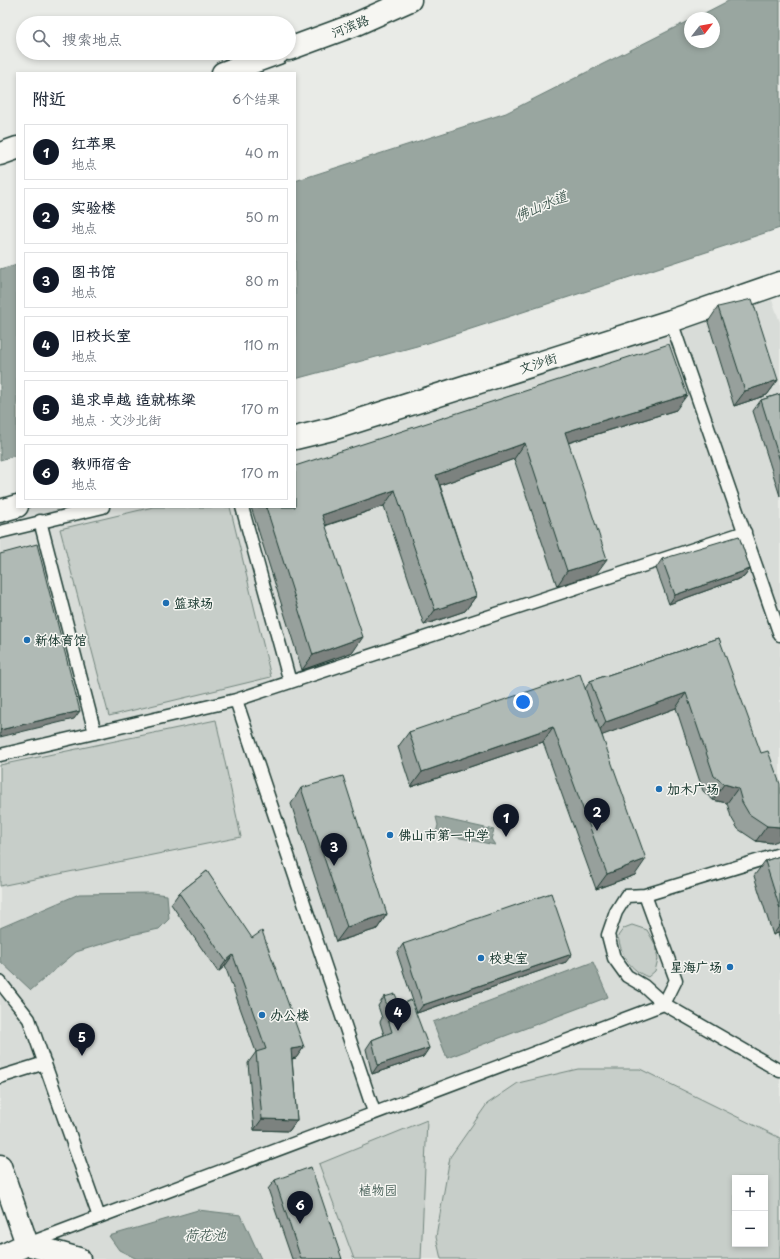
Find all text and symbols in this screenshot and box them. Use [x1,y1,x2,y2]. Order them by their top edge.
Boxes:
street label: 河滨路 [328,9,371,42]
north arrow [684,12,720,48]
search box [16,16,296,60]
icon: search [30,27,52,49]
text: 搜索地点 [62,27,122,50]
text: 附近 [32,85,66,111]
text: 6个结果 [232,89,280,108]
text: 红苹果 [71,131,116,154]
text: 1 [43,143,49,162]
text: 40 m [245,143,279,162]
text: 地点 [71,154,97,173]
water label: 佛山水道 [511,185,572,226]
text: 实验楼 [71,195,116,218]
text: 2 [41,207,51,226]
text: 50 m [245,207,279,226]
text: 地点 [71,218,97,237]
text: 图书馆 [71,259,116,282]
text: 3 [42,271,50,290]
text: 80 m [245,271,279,290]
text: 地点 [71,282,97,301]
text: 旧校长室 [71,323,131,346]
text: 4 [42,335,50,354]
text: 110 m [244,335,279,354]
text: 地点 [71,346,97,365]
street label: 文沙街 [516,347,559,378]
text: 追求卓越 造就栋梁 [71,387,196,410]
text: 5 [42,399,50,418]
text: 170 m [241,399,279,418]
text: 地点 · 文沙北街 [71,410,161,429]
text: 教师宿舍 [71,451,131,474]
text: 6 [41,463,51,482]
text: 170 m [241,463,279,482]
text: 地点 [71,474,97,493]
place label: 篮球场 [174,593,213,612]
marker: 篮球场 [161,598,171,608]
place label: 新体育馆 [35,630,87,649]
marker: 新体育馆 [22,635,32,645]
your location [513,692,533,712]
place label: 加木广场 [667,779,719,798]
marker: 加木广场 [654,784,664,794]
pin: 2 [584,798,610,831]
pin: 1 [493,804,519,837]
place label: 佛山市第一中学 [398,825,489,844]
marker: 佛山市第一中学 [385,830,395,840]
pin: 3 [321,833,347,866]
place label: 校史室 [489,948,528,967]
marker: 校史室 [476,953,486,963]
place label: 星海广场 [670,957,722,976]
marker: 星海广场 [725,962,735,972]
pin: 4 [385,998,411,1031]
place label: 办公楼 [270,1005,309,1024]
marker: 办公楼 [257,1010,267,1020]
pin: 5 [69,1023,95,1056]
map controls [732,1175,768,1247]
button: + [732,1175,768,1211]
park label: 植物园 [358,1180,398,1199]
pin: 6 [287,1191,313,1224]
button: − [732,1211,768,1247]
water label: 荷花池 [184,1224,227,1245]

